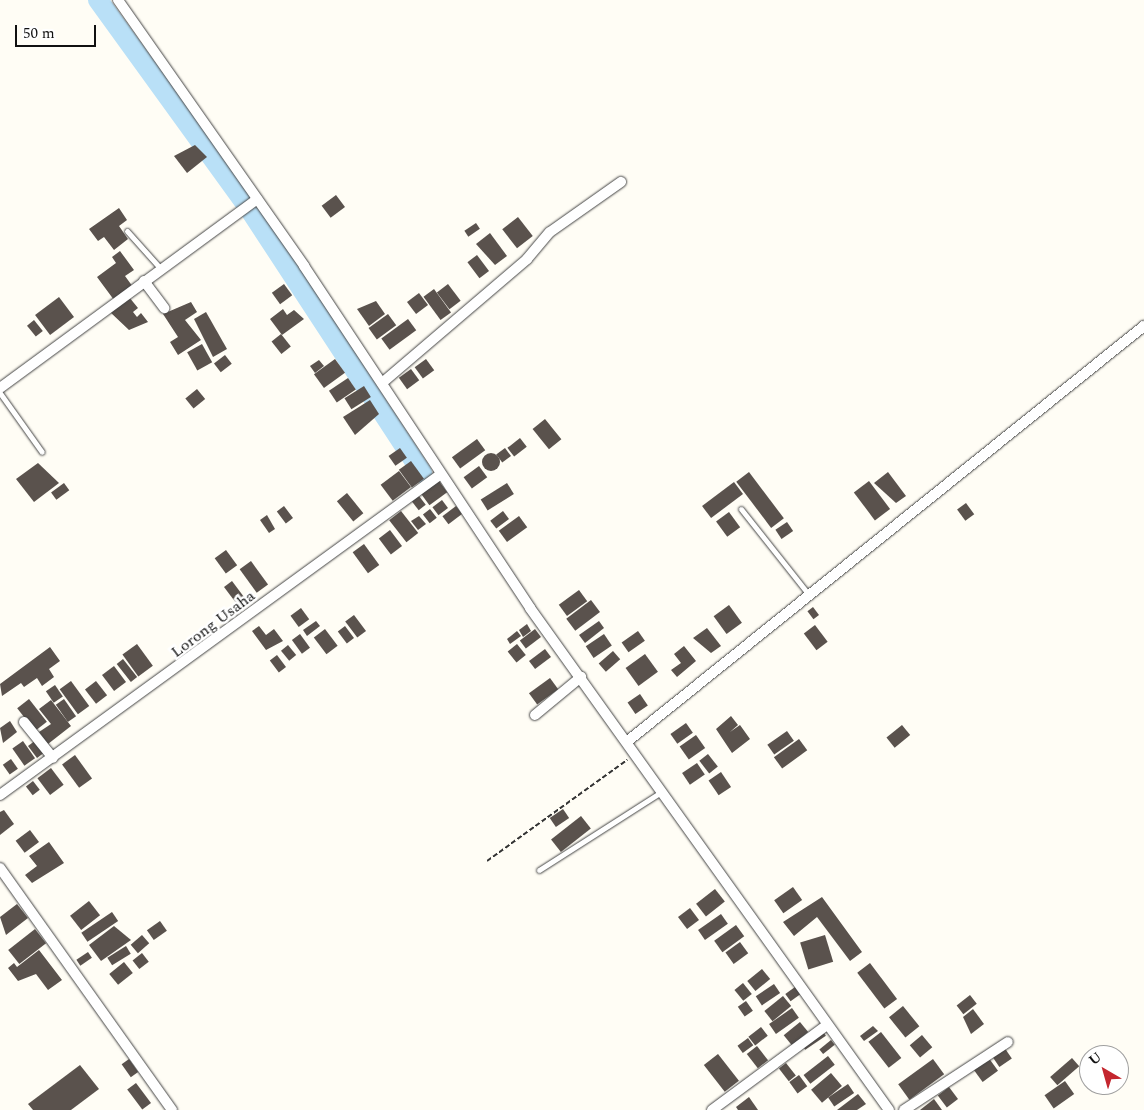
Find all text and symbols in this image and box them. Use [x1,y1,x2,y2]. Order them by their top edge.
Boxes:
scale bar [18,15,99,47]
text: 50 m [23,22,55,45]
street label: Lorong Usaha [167,586,259,662]
north arrow [1079,1045,1129,1095]
text: U [1084,1047,1106,1070]

